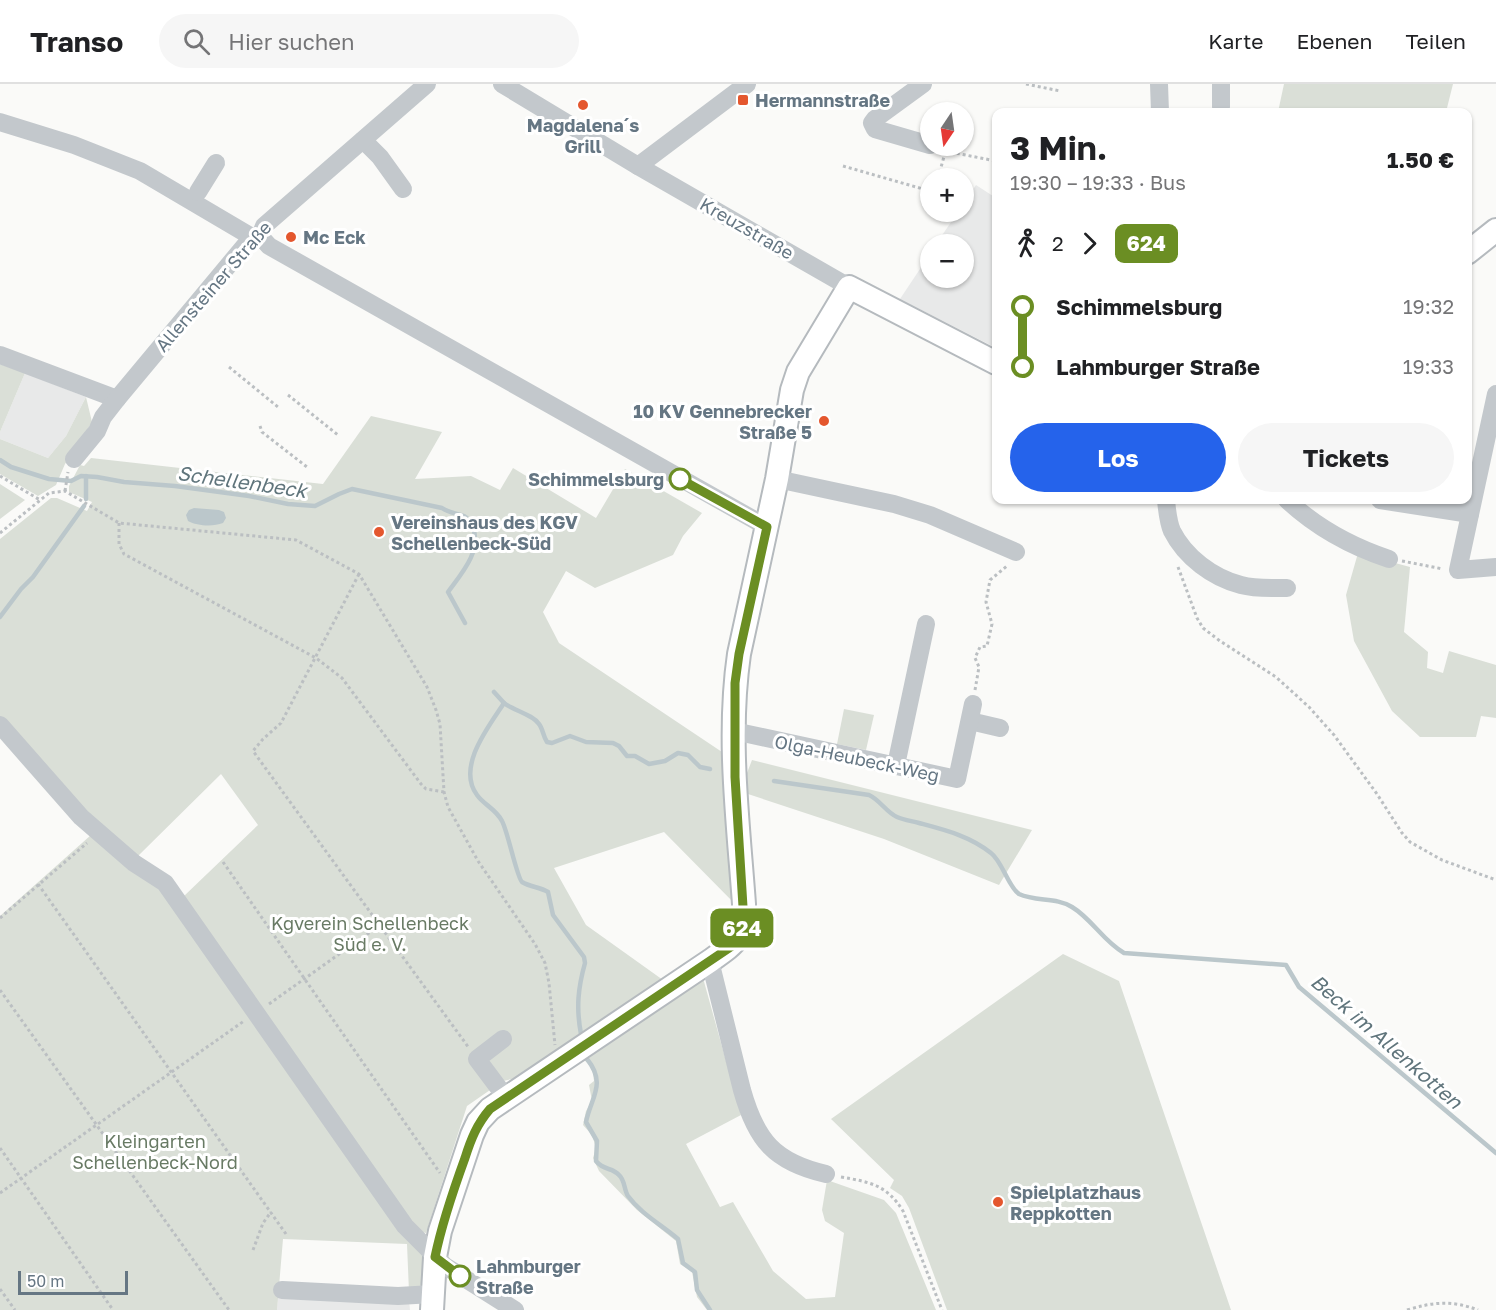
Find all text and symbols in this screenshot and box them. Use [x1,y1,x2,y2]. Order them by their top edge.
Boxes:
search box [159,14,579,68]
text: Transo [30,25,123,58]
icon: search [180,25,213,58]
text: Hier suchen [228,28,355,55]
text: Karte [1208,28,1264,54]
text: Ebenen [1297,28,1372,54]
text: Teilen [1405,28,1466,54]
place label: Hermannstraße [755,89,890,111]
marker: Hermannstraße [736,93,750,107]
marker: Magdalena´s Grill [576,98,590,112]
north arrow [920,102,974,156]
map controls [920,102,974,288]
place label: Magdalena´s Grill [527,114,639,157]
text: 3 Min. [1010,128,1107,167]
text: 1.50 € [1387,146,1454,173]
button: + [920,168,974,222]
text: 19:30 – 19:33 · Bus [1010,170,1186,194]
street label: Kreuzstraße [696,192,798,264]
street label: Allensteiner Straße [150,216,276,356]
place label: Mc Eck [303,226,366,248]
icon: walk [1010,227,1043,260]
icon: forward [1073,227,1106,260]
marker: Mc Eck [284,230,298,244]
text: 624 [1127,230,1166,256]
text: 2 [1052,231,1064,255]
button: − [920,234,974,288]
text: Schimmelsburg [1056,293,1222,320]
text: 19:32 [1403,294,1454,318]
text: Lahmburger Straße [1056,353,1260,380]
text: 19:33 [1403,354,1454,378]
place label: 10 KV Gennebrecker Straße 5 [633,400,812,443]
marker: 10 KV Gennebrecker Straße 5 [817,414,831,428]
button: Los [1010,423,1226,492]
button: Tickets [1238,423,1454,492]
water label: Schellenbeck [176,460,311,502]
place label: Schimmelsburg [528,468,664,490]
marker: Schimmelsburg [669,468,691,490]
place label: Vereinshaus des KGV Schellenbeck-Süd [391,511,578,554]
marker: Vereinshaus des KGV Schellenbeck-Süd [372,525,386,539]
street label: Olga-Heubeck-Weg [773,730,941,786]
line badge: 624 [708,908,777,948]
park label: Kgverein Schellenbeck Süd e. V. [271,912,469,955]
text: 624 [722,915,762,941]
water label: Beck im Allenkotten [1307,969,1468,1114]
park label: Kleingarten Schellenbeck-Nord [72,1130,238,1173]
place label: Spielplatzhaus Reppkotten [1010,1181,1141,1224]
marker: Spielplatzhaus Reppkotten [991,1195,1005,1209]
place label: Lahmburger Straße [476,1255,581,1298]
marker: Lahmburger Straße [449,1265,471,1287]
scale bar [18,1268,128,1296]
text: 50 m [27,1271,64,1291]

